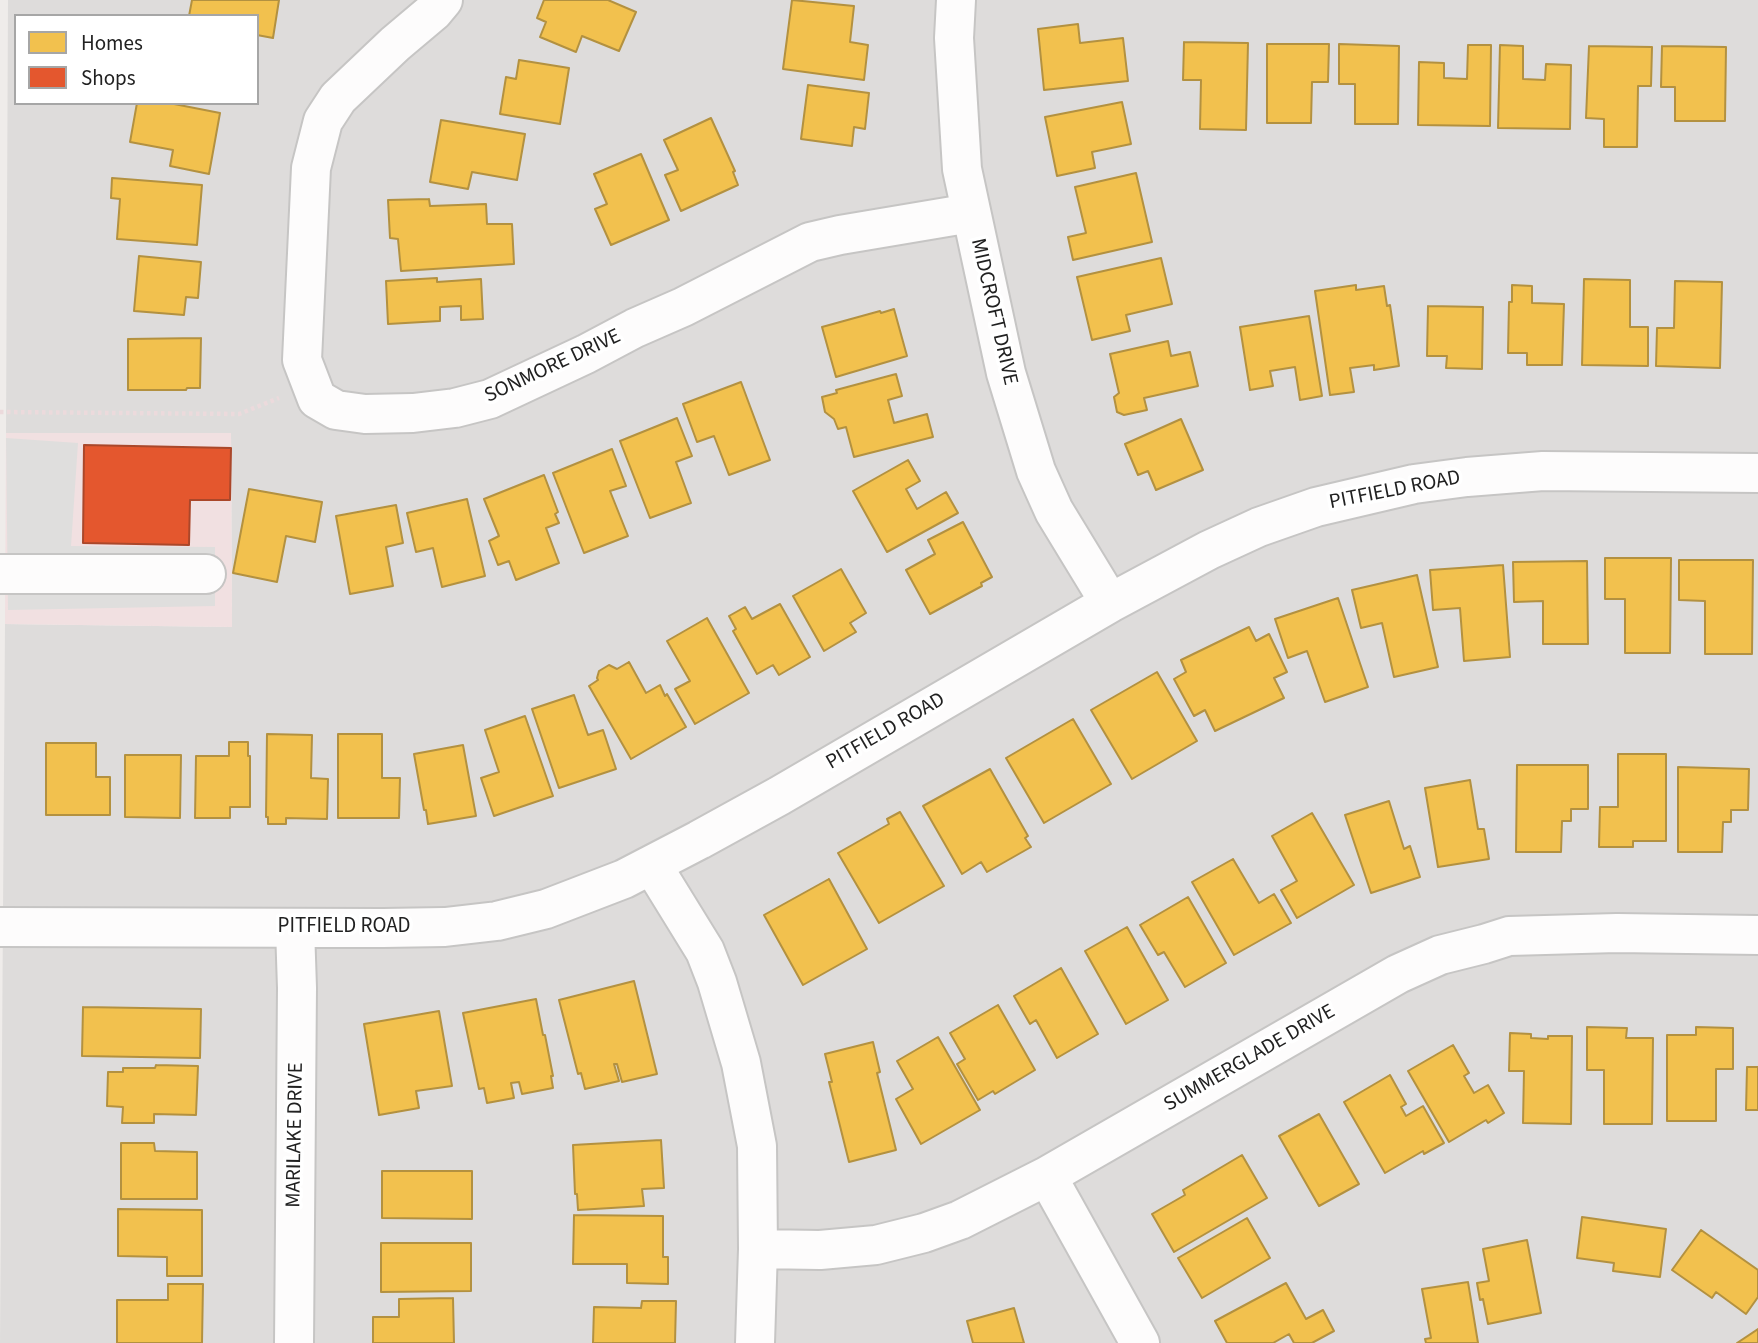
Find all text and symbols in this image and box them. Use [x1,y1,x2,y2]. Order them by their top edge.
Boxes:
legend [14,14,259,105]
text: Homes [81,28,143,58]
text: Shops [81,63,135,93]
street label: MIDCROFT DRIVE [964,236,1022,388]
street label: SONMORE DRIVE [481,324,625,410]
street label: PITFIELD ROAD [1327,466,1463,516]
street label: PITFIELD ROAD [822,688,950,776]
street label: PITFIELD ROAD [278,914,410,940]
street label: SUMMERGLADE DRIVE [1160,1000,1340,1118]
street label: MARILAKE DRIVE [282,1062,310,1208]

